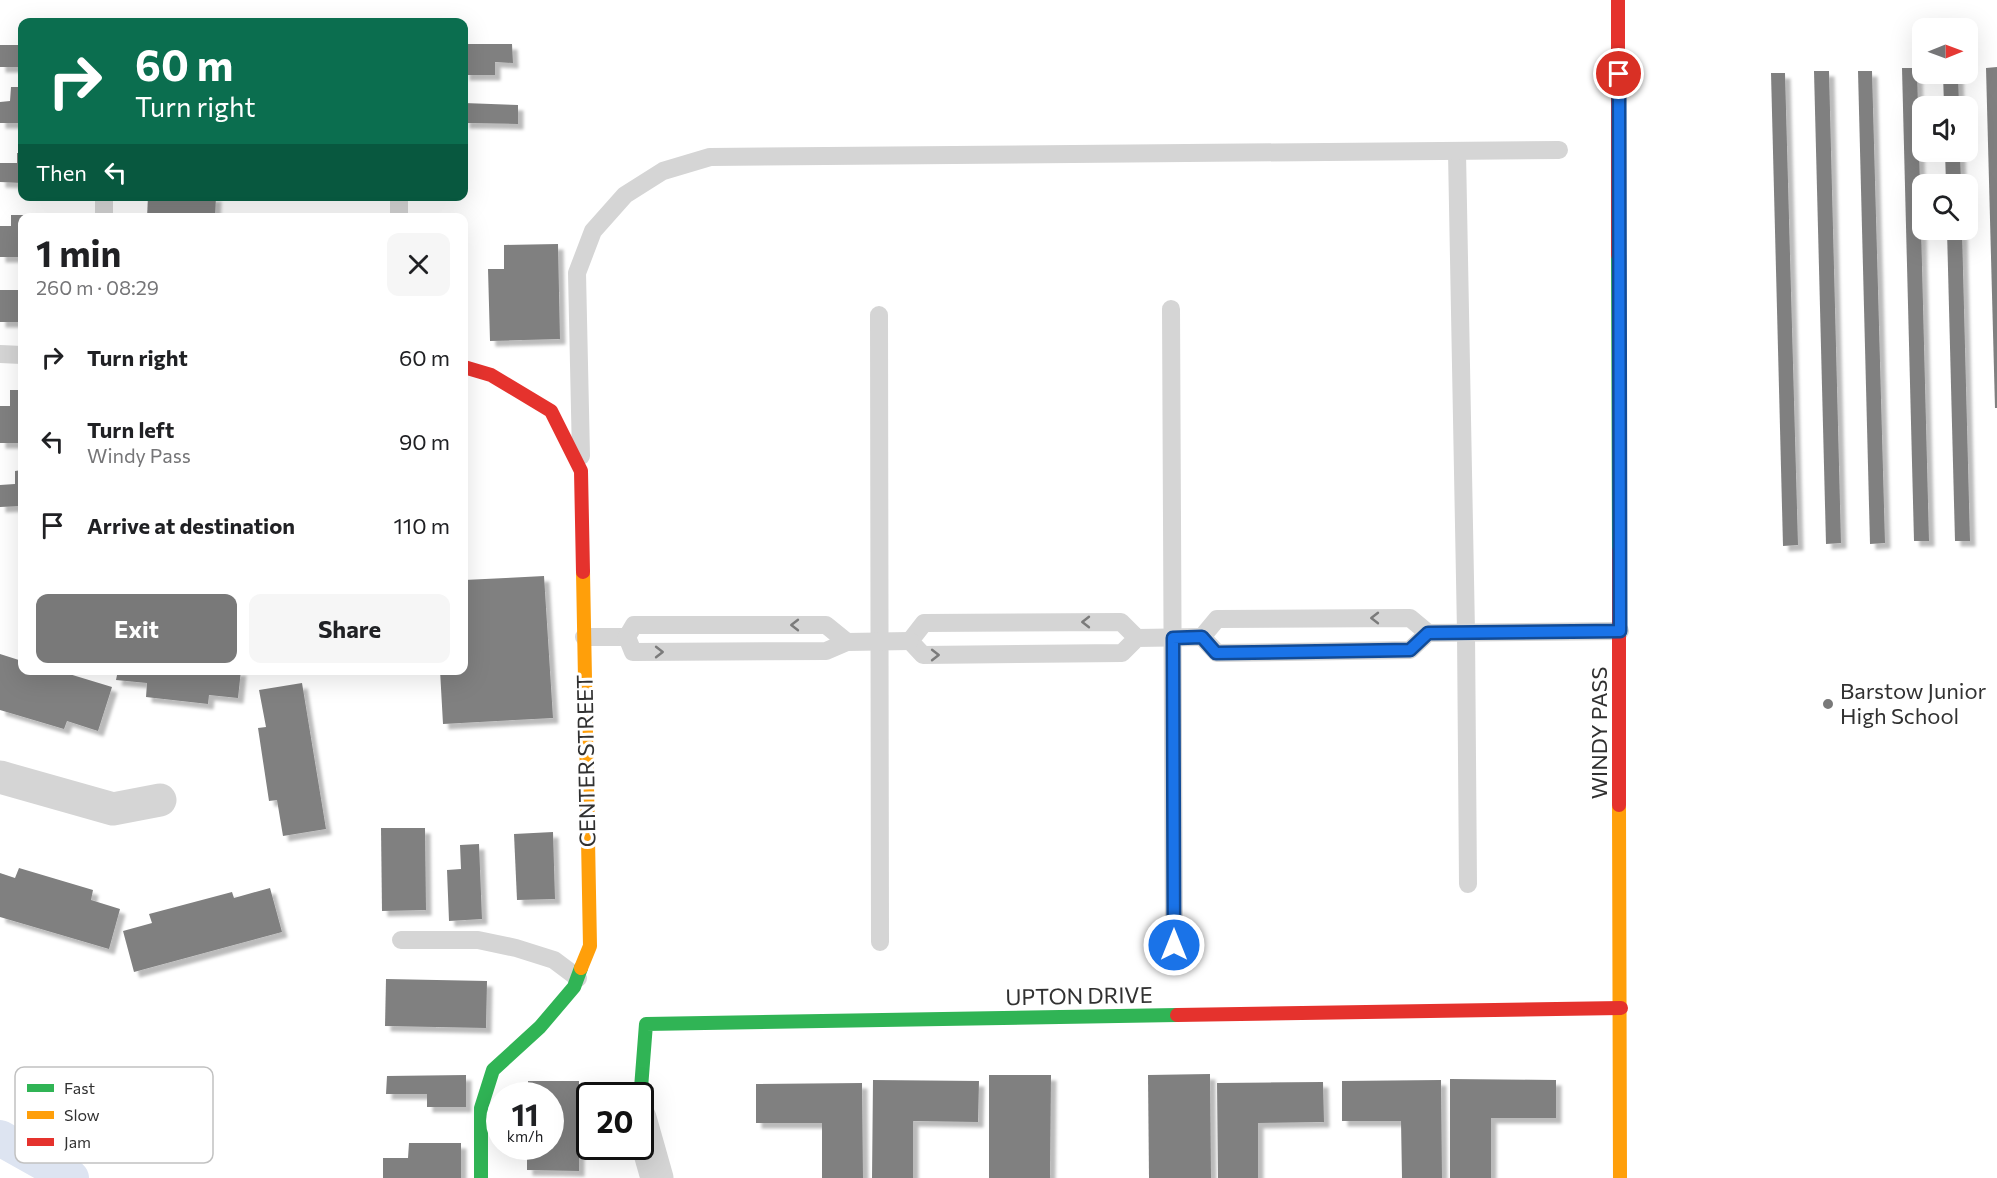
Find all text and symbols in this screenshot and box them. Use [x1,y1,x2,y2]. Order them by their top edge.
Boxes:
north arrow [1912,18,1978,84]
map controls [1912,18,1978,240]
text: 60 m [135,38,234,90]
icon: right [36,42,114,120]
pin [1593,48,1644,99]
icon: arrive [1602,57,1635,90]
text: Turn right [135,90,255,123]
button: sound [1912,96,1978,162]
icon: left [99,156,132,189]
text: Then [36,159,87,186]
button: search [1912,174,1978,240]
text: 1 min [36,230,121,274]
button: close [387,233,450,296]
text: 260 m · 08:29 [36,275,159,299]
icon: right [36,341,69,374]
text: Turn right [87,344,188,371]
text: 60 m [399,344,450,371]
text: Turn left [87,416,174,443]
icon: left [36,425,69,458]
text: 90 m [399,428,450,455]
text: Windy Pass [87,443,191,467]
icon: arrive [36,509,69,542]
text: Arrive at destination [87,512,295,539]
text: 110 m [393,512,450,539]
button: Exit [36,594,237,663]
button: Share [249,594,450,663]
one-way arrow [1370,612,1379,624]
one-way arrow [1081,616,1090,628]
one-way arrow [790,619,799,631]
one-way arrow [654,646,663,658]
one-way arrow [931,649,940,661]
street label: WINDY PASS [1585,667,1612,799]
street label: CENTER STREET [570,675,601,847]
place label: Barstow Junior High School [1840,677,1987,729]
marker: Barstow Junior High School [1821,697,1835,711]
position arrow [1142,913,1206,977]
street label: UPTON DRIVE [1005,981,1153,1010]
legend [15,1067,213,1163]
text: Fast [64,1078,95,1097]
speed limit sign: 20 [576,1082,654,1160]
text: 11 [511,1095,539,1132]
text: Slow [64,1105,100,1124]
text: km/h [507,1127,543,1145]
text: Jam [64,1132,91,1151]

